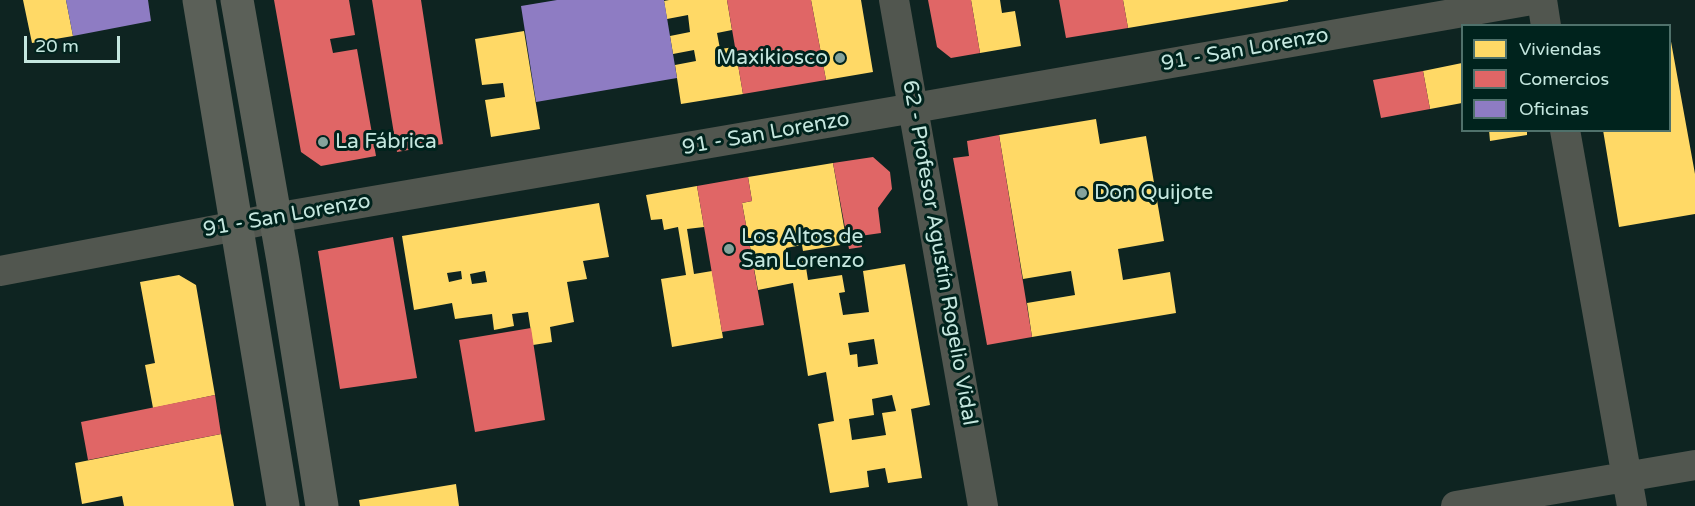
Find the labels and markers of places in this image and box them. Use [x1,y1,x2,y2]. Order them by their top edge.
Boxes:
place label: Maxikiosco [716,45,828,71]
marker: Maxikiosco [833,51,847,65]
place label: La Fábrica [335,129,437,155]
marker: La Fábrica [316,135,330,149]
place label: Don Quijote [1094,180,1213,206]
marker: Don Quijote [1075,186,1089,200]
place label: Los Altos de San Lorenzo [741,224,864,274]
marker: Los Altos de San Lorenzo [722,242,736,256]

